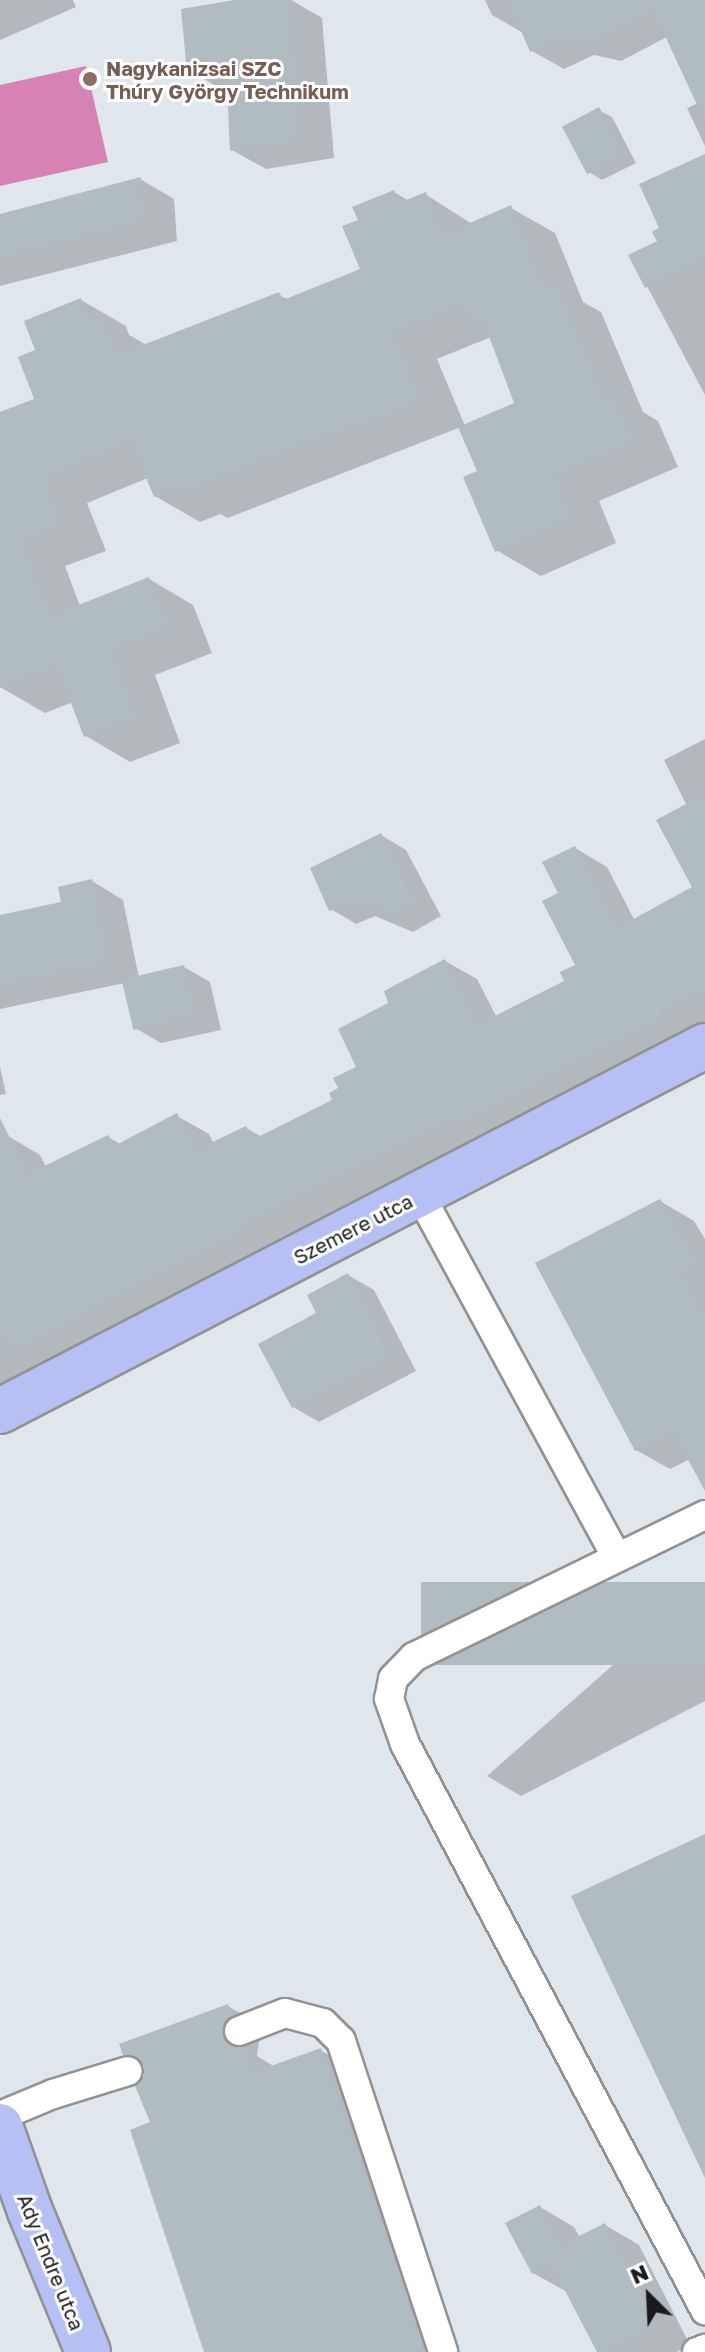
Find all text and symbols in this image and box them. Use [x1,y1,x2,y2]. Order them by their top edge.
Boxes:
place label: Nagykanizsai SZC Thúry György Technikum [106,56,349,103]
marker: Nagykanizsai SZC Thúry György Technikum [81,70,99,88]
street label: Szemere utca [290,1189,416,1269]
street label: Ady Endre utca [13,2190,89,2334]
north arrow [609,2256,689,2336]
text: N [626,2258,652,2289]

